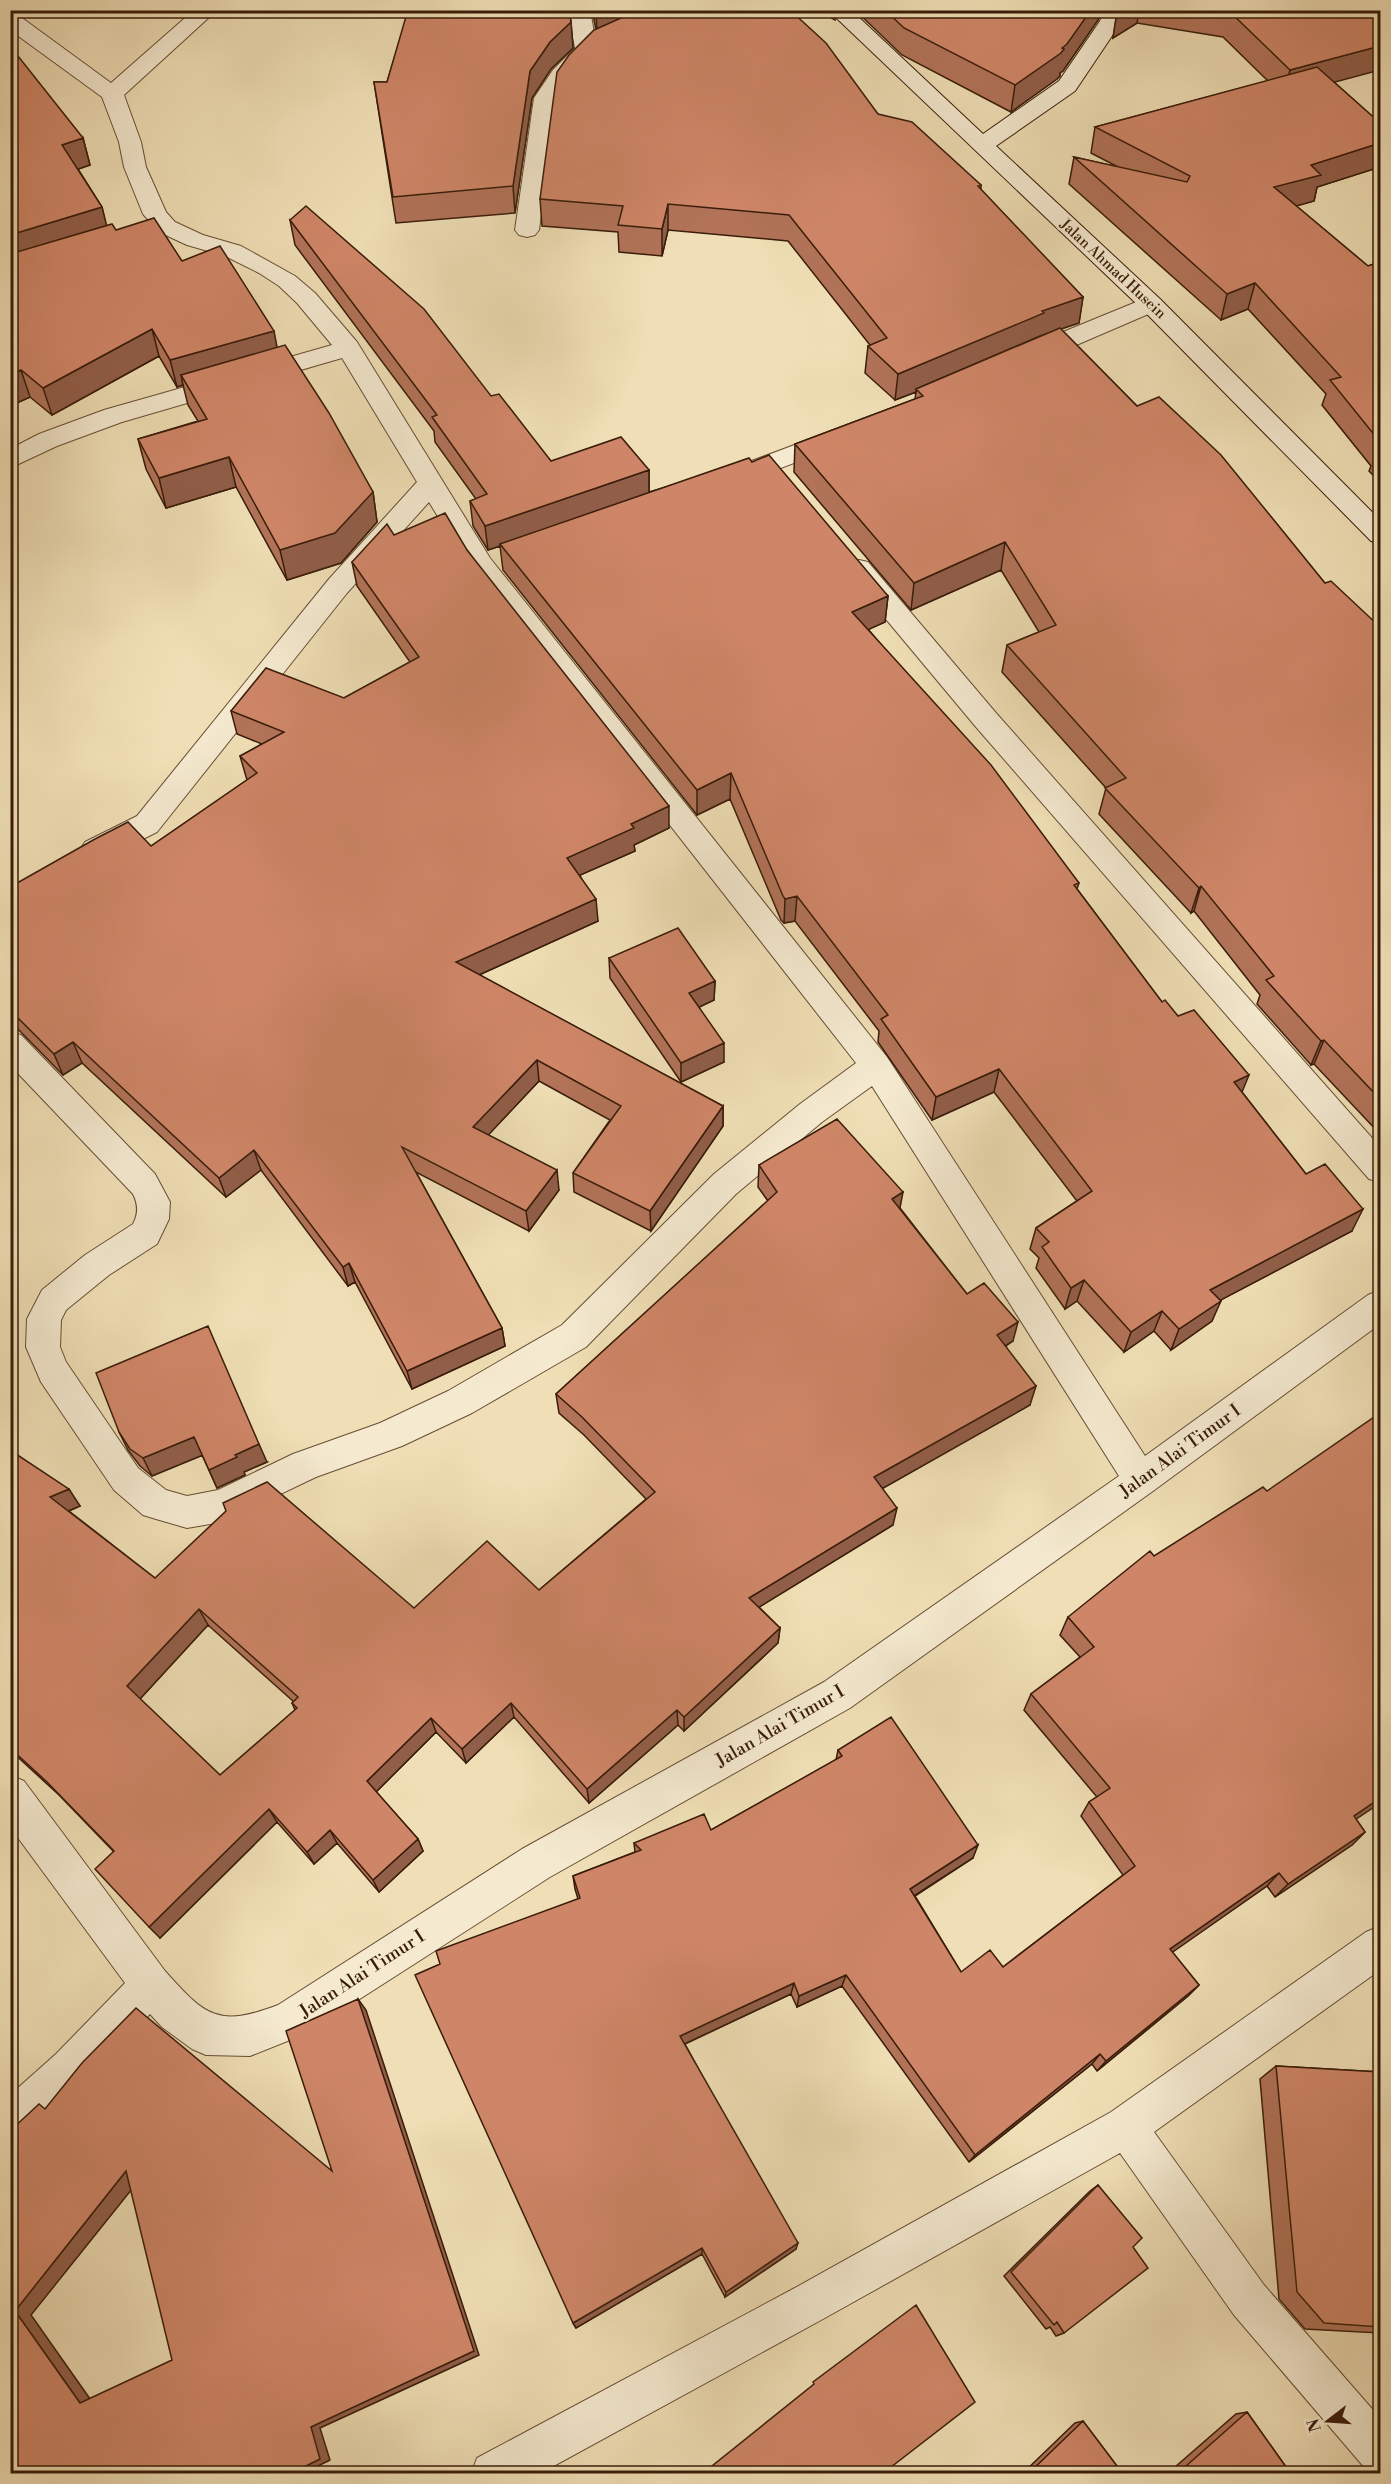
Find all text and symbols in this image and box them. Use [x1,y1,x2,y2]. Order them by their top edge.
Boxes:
street label: Jalan Ahmad Husein [1055,214,1170,323]
street label: Jalan Alai Timur I [1114,1399,1245,1503]
street label: Jalan Alai Timur I [711,1680,849,1773]
street label: Jalan Alai Timur I [294,1925,429,2024]
north arrow [1298,2391,1358,2451]
text: N [1303,2416,1326,2434]

